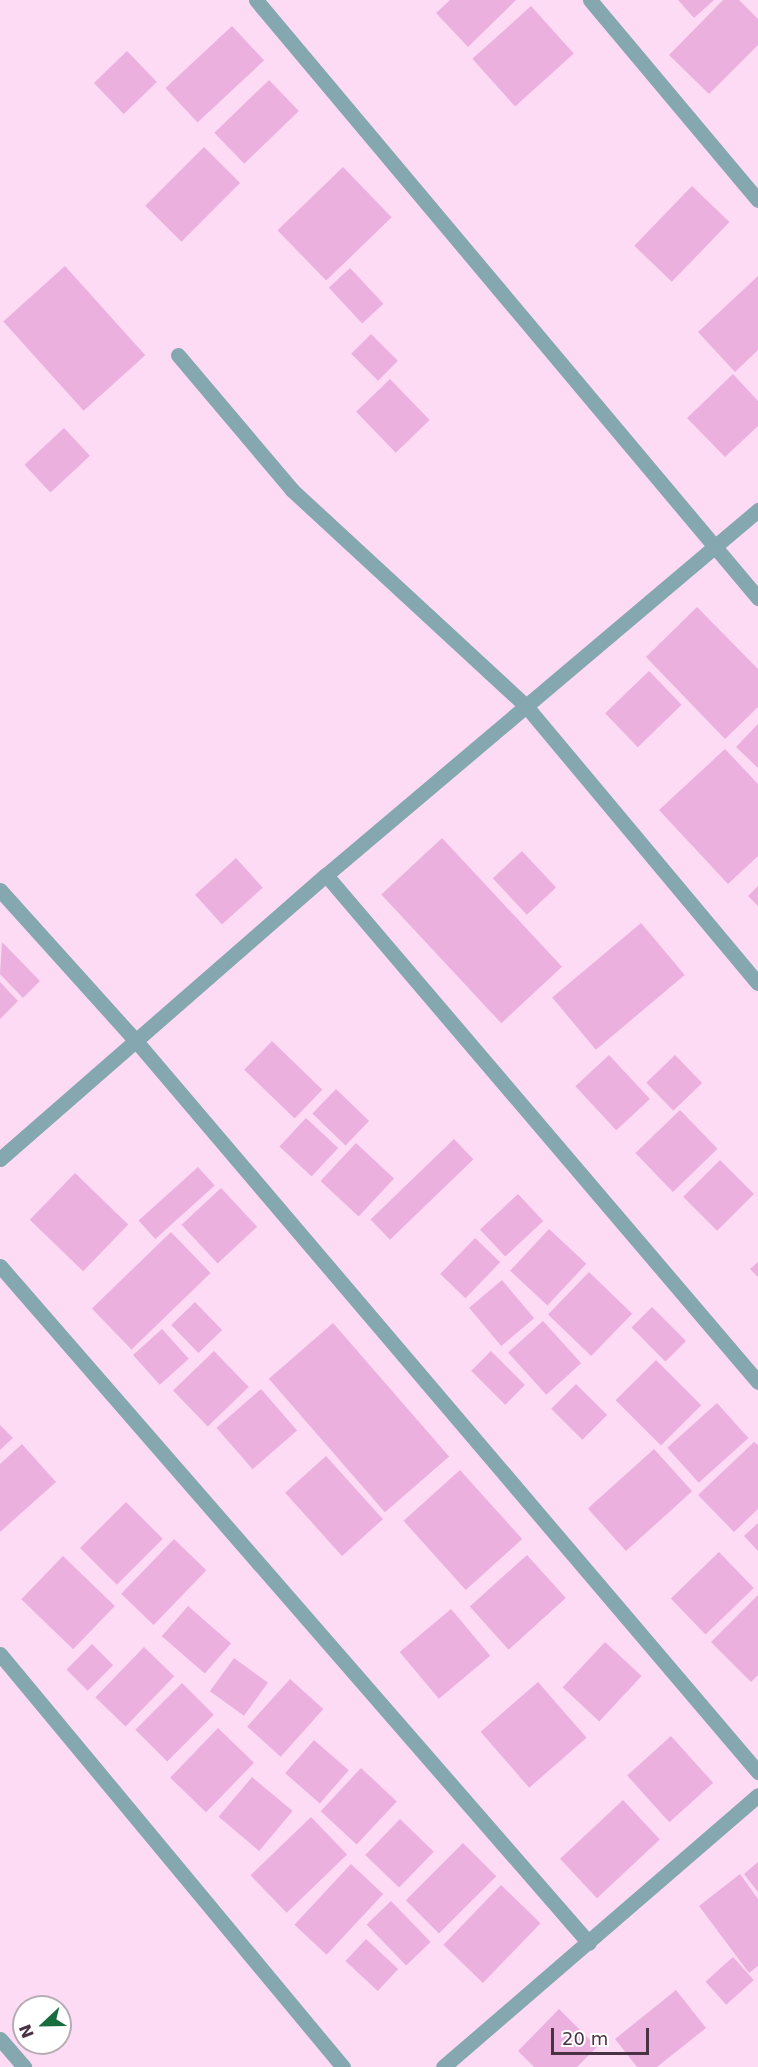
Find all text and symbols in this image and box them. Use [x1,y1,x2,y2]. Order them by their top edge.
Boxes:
north arrow [12,1995,72,2055]
scale bar [554,2016,652,2054]
text: N [15,2021,38,2041]
text: 20 m [562,2028,608,2049]

